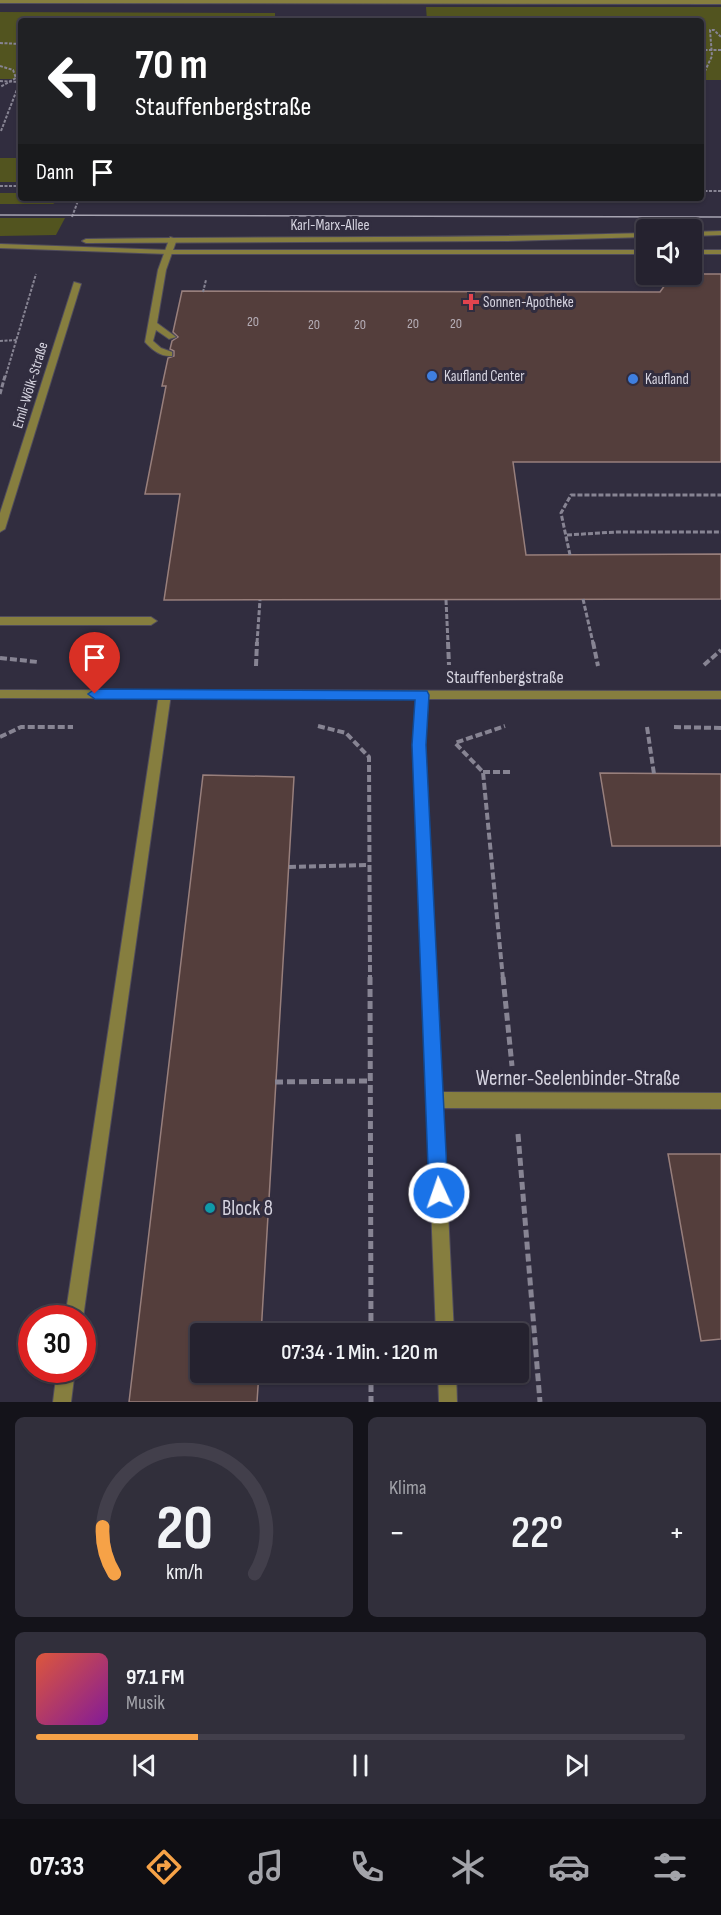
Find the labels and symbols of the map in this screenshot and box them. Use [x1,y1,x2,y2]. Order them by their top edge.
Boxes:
street label: Karl-Marx-Allee [290,216,370,235]
place label: Sonnen-Apotheke [483,293,574,312]
marker: Sonnen-Apotheke [464,295,478,309]
house number: 20 [247,313,259,330]
house number: 20 [407,315,419,332]
house number: 20 [450,315,462,332]
house number: 20 [308,316,320,333]
house number: 20 [354,316,366,333]
street label: Emil-Wölk-Straße [8,340,53,431]
place label: Kaufland Center [444,367,525,386]
marker: Kaufland Center [425,369,439,383]
place label: Kaufland [645,370,689,389]
marker: Kaufland [626,372,640,386]
pin [69,632,120,694]
street label: Stauffenbergstraße [446,667,564,688]
street label: Werner-Seelenbinder-Straße [476,1066,680,1091]
position arrow [407,1161,471,1225]
place label: Block 8 [222,1196,273,1221]
marker: Block 8 [203,1201,217,1215]
speed limit sign: 30 [18,1305,96,1383]

